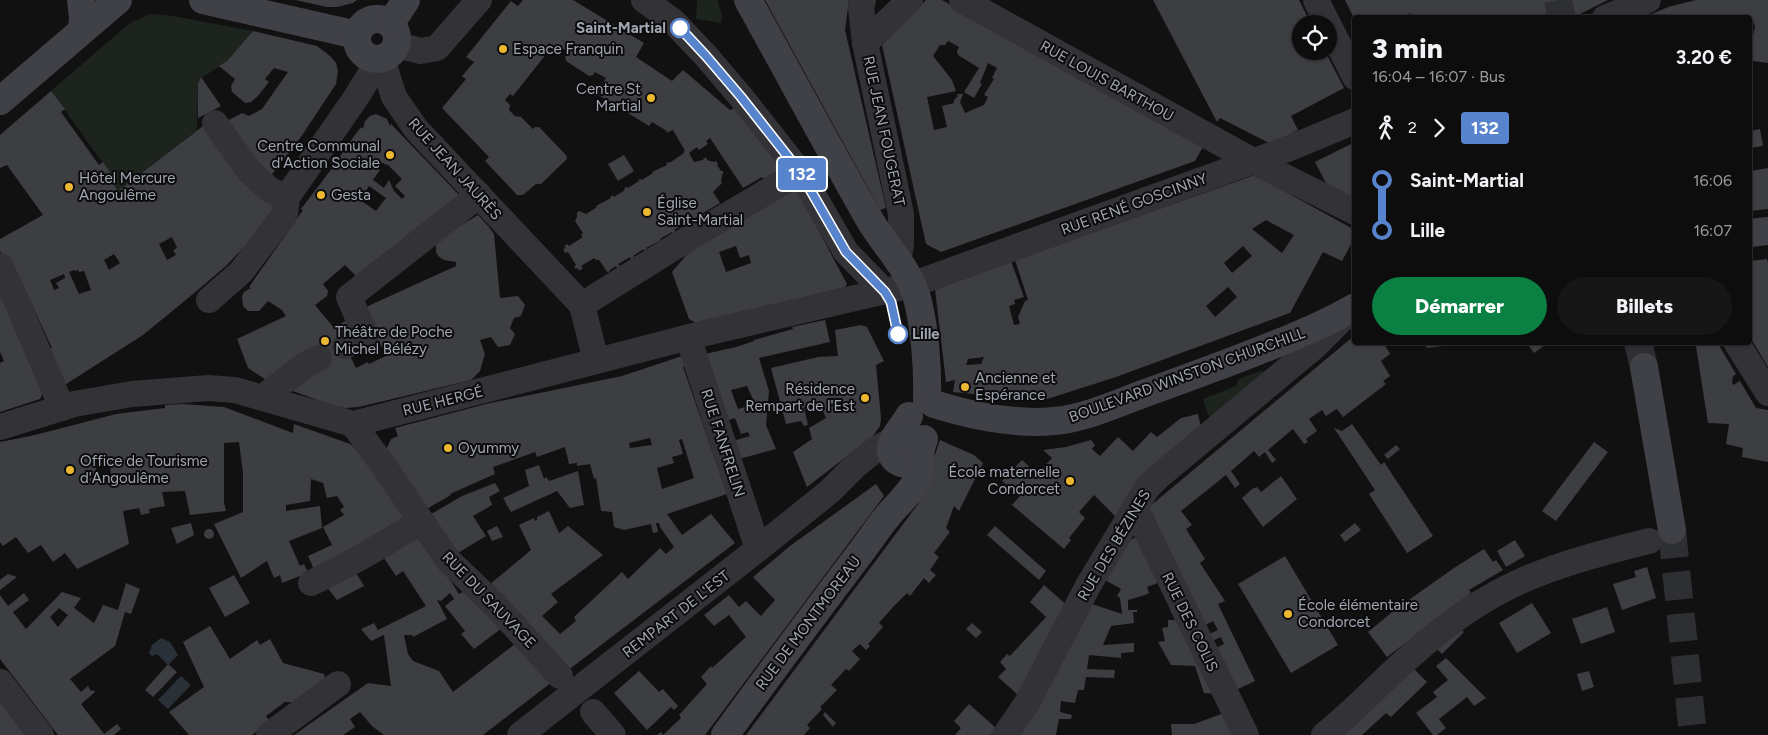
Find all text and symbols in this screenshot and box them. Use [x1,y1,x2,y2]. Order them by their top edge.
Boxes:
map controls [1292,15,1337,60]
button: locate [1292,15,1337,60]
marker: Saint-Martial [670,18,690,38]
place label: Saint-Martial [576,19,666,37]
text: 3 min [1372,31,1443,65]
street label: RUE LOUIS BARTHOU [1037,37,1177,125]
place label: Espace Franquin [513,40,623,58]
marker: Espace Franquin [497,43,509,55]
text: 3.20 € [1676,46,1732,69]
street label: RUE JEAN FOUGERAT [859,54,909,208]
text: 16:04 – 16:07 · Bus [1372,67,1505,86]
place label: Centre St Martial [576,80,641,115]
marker: Centre St Martial [645,92,657,104]
street label: RUE JEAN JAURÈS [405,114,505,224]
icon: walk [1372,114,1400,142]
icon: forward [1425,114,1453,142]
text: 132 [1471,117,1499,139]
text: 2 [1408,118,1417,137]
place label: Centre Communal d'Action Sociale [257,137,380,172]
marker: Centre Communal d'Action Sociale [384,149,396,161]
line badge: 132 [773,158,831,190]
text: 132 [788,163,816,185]
place label: Hôtel Mercure Angoulême [79,169,176,204]
street label: RUE RENÉ GOSCINNY [1058,169,1210,239]
text: Saint-Martial [1410,169,1524,192]
text: 16:06 [1693,171,1732,190]
marker: Hôtel Mercure Angoulême [63,181,75,193]
place label: Gesta [331,186,371,204]
marker: Gesta [315,189,327,201]
place label: Église Saint-Martial [657,194,743,229]
marker: Église Saint-Martial [641,206,653,218]
text: Lille [1410,219,1445,242]
text: 16:07 [1693,221,1732,240]
button: Démarrer [1372,277,1547,335]
button: Billets [1557,277,1732,335]
place label: Théâtre de Poche Michel Bélézy [335,323,453,358]
marker: Lille [888,324,908,344]
street label: BOULEVARD WINSTON CHURCHILL [1067,324,1308,426]
place label: Lille [912,325,940,343]
marker: Théâtre de Poche Michel Bélézy [319,335,331,347]
place label: Ancienne et Espérance [975,369,1056,404]
place label: Résidence Rempart de l'Est [745,380,855,415]
marker: Ancienne et Espérance [959,381,971,393]
street label: RUE HERGÉ [401,382,485,420]
street label: RUE FANFRELIN [697,387,749,499]
marker: Résidence Rempart de l'Est [859,392,871,404]
place label: Oyummy [458,439,519,457]
marker: Oyummy [442,442,454,454]
place label: Office de Tourisme d'Angoulême [80,452,208,487]
place label: École maternelle Condorcet [948,463,1060,498]
marker: Office de Tourisme d'Angoulême [64,464,76,476]
marker: École maternelle Condorcet [1064,475,1076,487]
street label: RUE DES BÉZINES [1074,486,1154,604]
street label: RUE DU SAUVAGE [438,548,540,652]
street label: RUE DE MONTMOREAU [752,552,864,694]
street label: REMPART DE L'EST [619,566,734,661]
street label: RUE DES COLIS [1158,569,1222,675]
place label: École élémentaire Condorcet [1298,596,1418,631]
marker: École élémentaire Condorcet [1282,608,1294,620]

